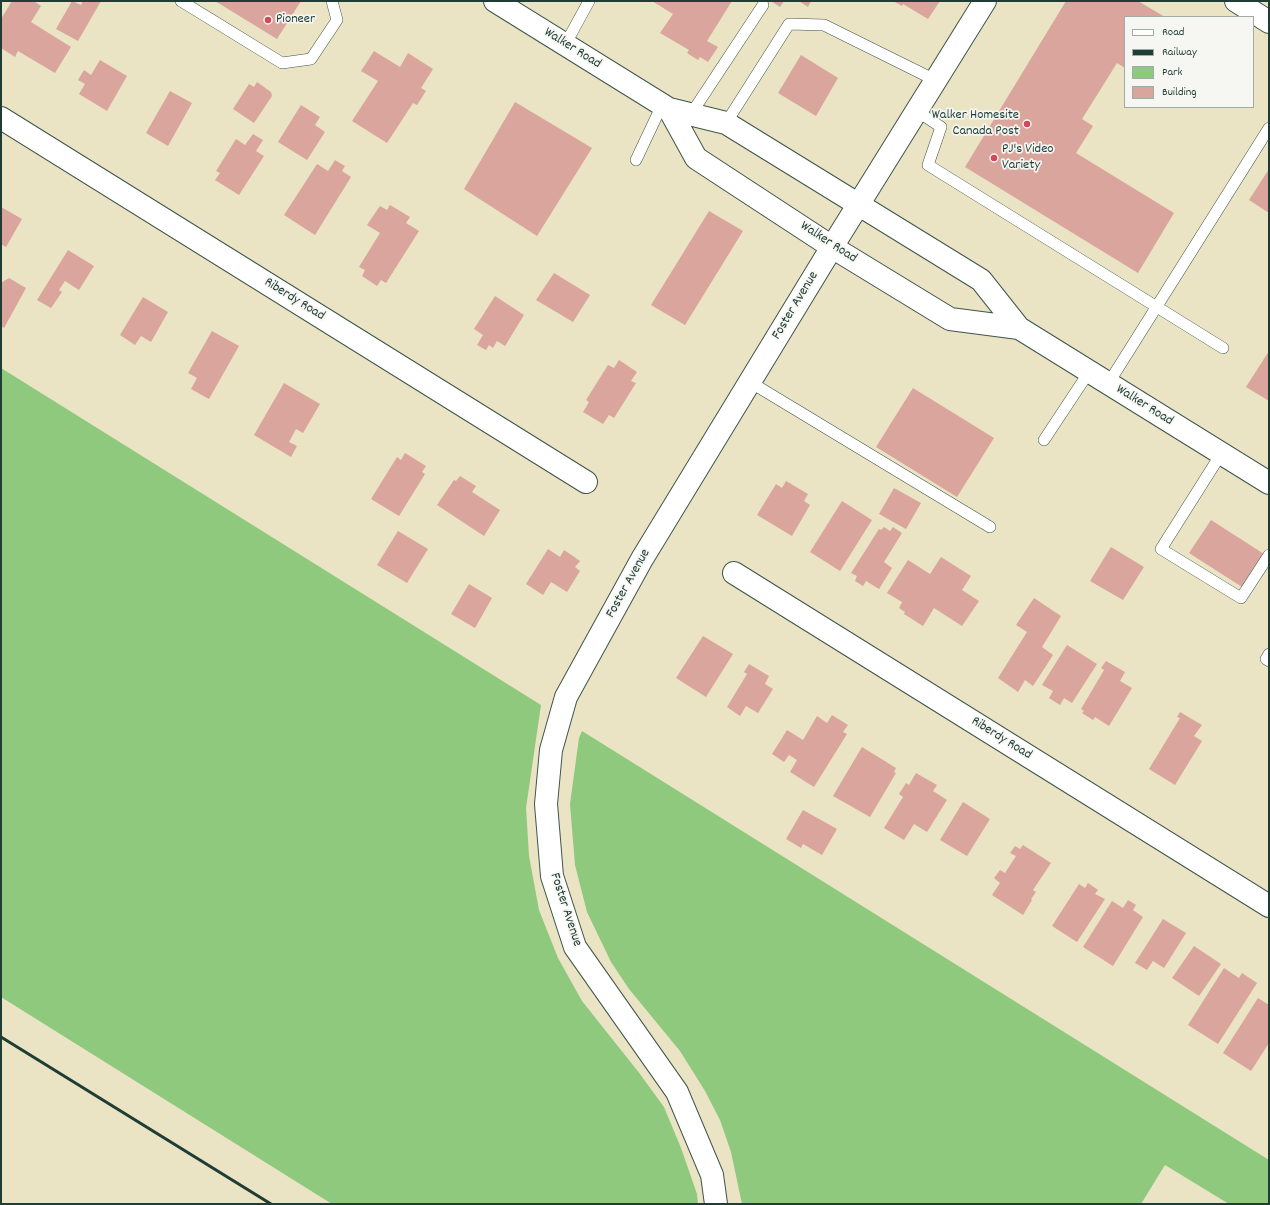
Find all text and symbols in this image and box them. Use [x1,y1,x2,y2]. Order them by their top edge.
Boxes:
place label: Pioneer [276,12,315,28]
marker: Pioneer [263,15,273,25]
legend [1124,16,1254,108]
text: Road [1162,24,1184,41]
street label: Walker Road [540,25,604,73]
text: Railway [1162,44,1197,61]
text: Park [1162,64,1182,81]
text: Building [1162,84,1197,101]
place label: Walker Homesite Canada Post [932,108,1019,140]
marker: Walker Homesite Canada Post [1022,119,1032,129]
place label: PJ's Video Variety [1002,142,1054,174]
marker: PJ's Video Variety [989,153,999,163]
street label: Walker Road [796,218,860,268]
street label: Foster Avenue [769,269,823,343]
street label: Riberdy Road [261,275,327,325]
street label: Walker Road [1112,382,1176,430]
street label: Foster Avenue [603,547,655,621]
street label: Riberdy Road [968,714,1034,764]
street label: Foster Avenue [545,871,585,949]

